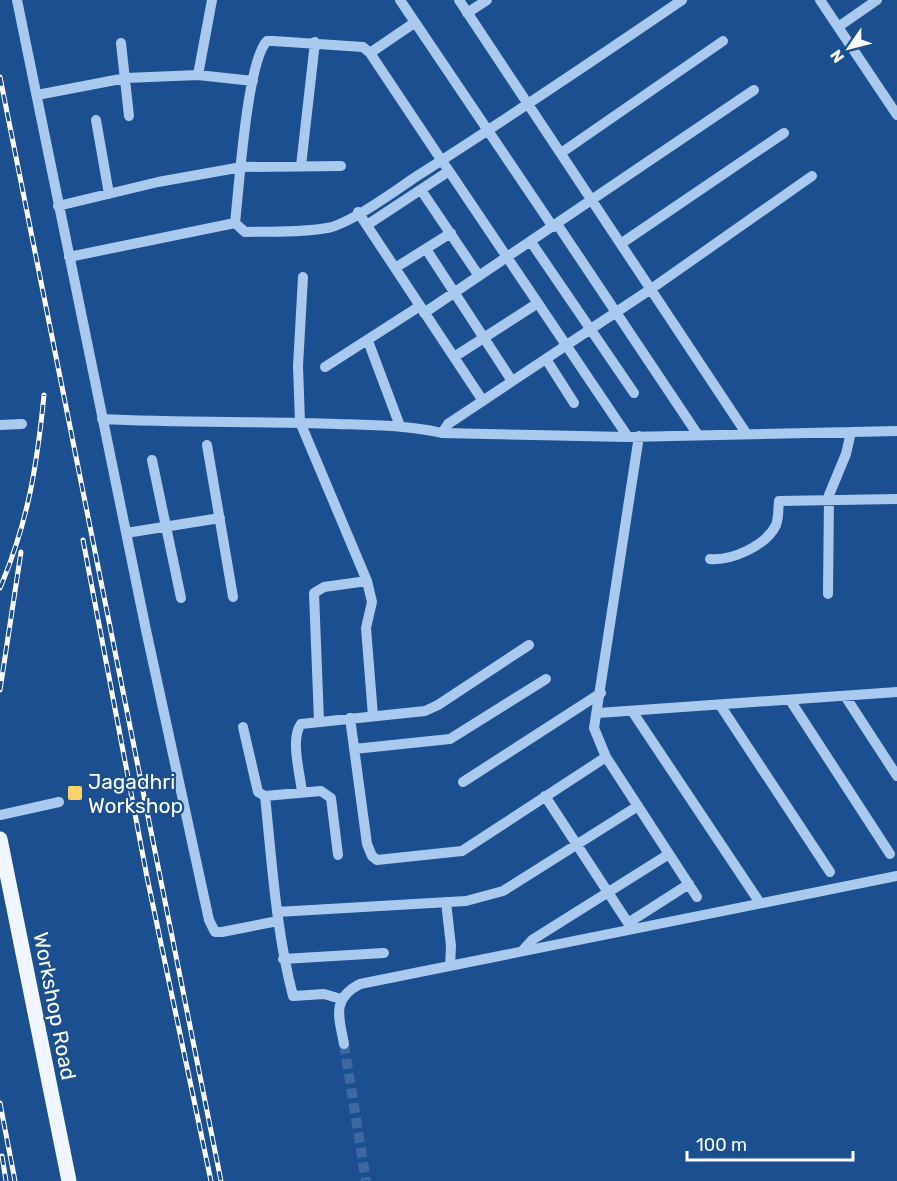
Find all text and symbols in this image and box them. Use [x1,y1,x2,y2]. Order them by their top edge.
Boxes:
north arrow [819,18,879,78]
text: N [826,46,848,66]
place label: Jagadhri Workshop [88,769,183,818]
marker: Jagadhri Workshop [66,784,84,802]
street label: Workshop Road [28,930,82,1082]
scale bar [687,1124,854,1162]
text: 100 m [696,1134,747,1156]

